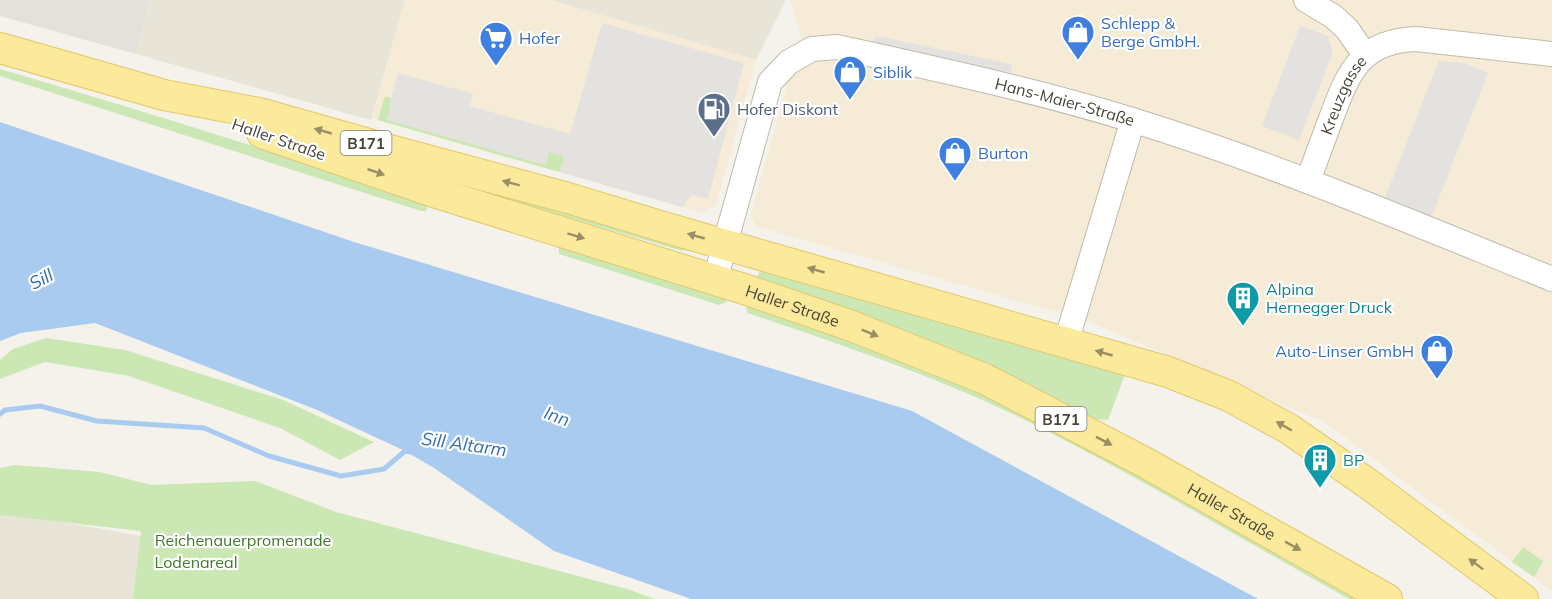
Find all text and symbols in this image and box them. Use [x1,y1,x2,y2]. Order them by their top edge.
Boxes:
place label: Schlepp & Berge GmbH. [1101,13,1200,51]
shop icon: Schlepp & Berge GmbH. [1060,14,1096,61]
supermarket icon: Hofer [478,20,514,67]
place label: Hofer [519,28,560,48]
street label: Kreuzgasse [1316,51,1371,137]
shop icon: Siblik [832,54,868,101]
place label: Siblik [873,62,913,82]
street label: Hans-Maier-Straße [993,73,1137,130]
fuel station icon: Hofer Diskont [696,91,732,138]
place label: Hofer Diskont [737,99,838,119]
street label: Haller Straße [229,114,329,164]
one-way arrow [314,126,332,135]
road number: B171 [340,131,392,155]
shop icon: Burton [937,135,973,182]
place label: Burton [978,143,1028,163]
one-way arrow [368,168,386,178]
one-way arrow [502,177,520,187]
one-way arrow [687,231,705,240]
one-way arrow [567,232,585,241]
water label: Sill [25,263,58,295]
one-way arrow [807,265,825,274]
place label: Alpina Hernegger Druck [1266,279,1393,317]
street label: Haller Straße [743,280,842,331]
building icon: Alpina Hernegger Druck [1225,280,1261,327]
one-way arrow [861,329,879,338]
shop icon: Auto-Linser GmbH [1419,333,1455,380]
place label: Auto-Linser GmbH [1275,341,1414,361]
one-way arrow [1095,348,1113,357]
water label: Inn [541,401,573,431]
road number: B171 [1036,407,1086,431]
one-way arrow [1275,421,1292,431]
water label: Sill Altarm [420,427,508,461]
one-way arrow [1096,436,1113,446]
building icon: BP [1302,442,1338,489]
place label: BP [1343,450,1364,470]
street label: Haller Straße [1184,479,1279,544]
park label: Reichenauerpromenade [155,530,331,550]
one-way arrow [1285,541,1302,551]
park label: Lodenareal [155,552,237,572]
one-way arrow [1468,558,1484,570]

